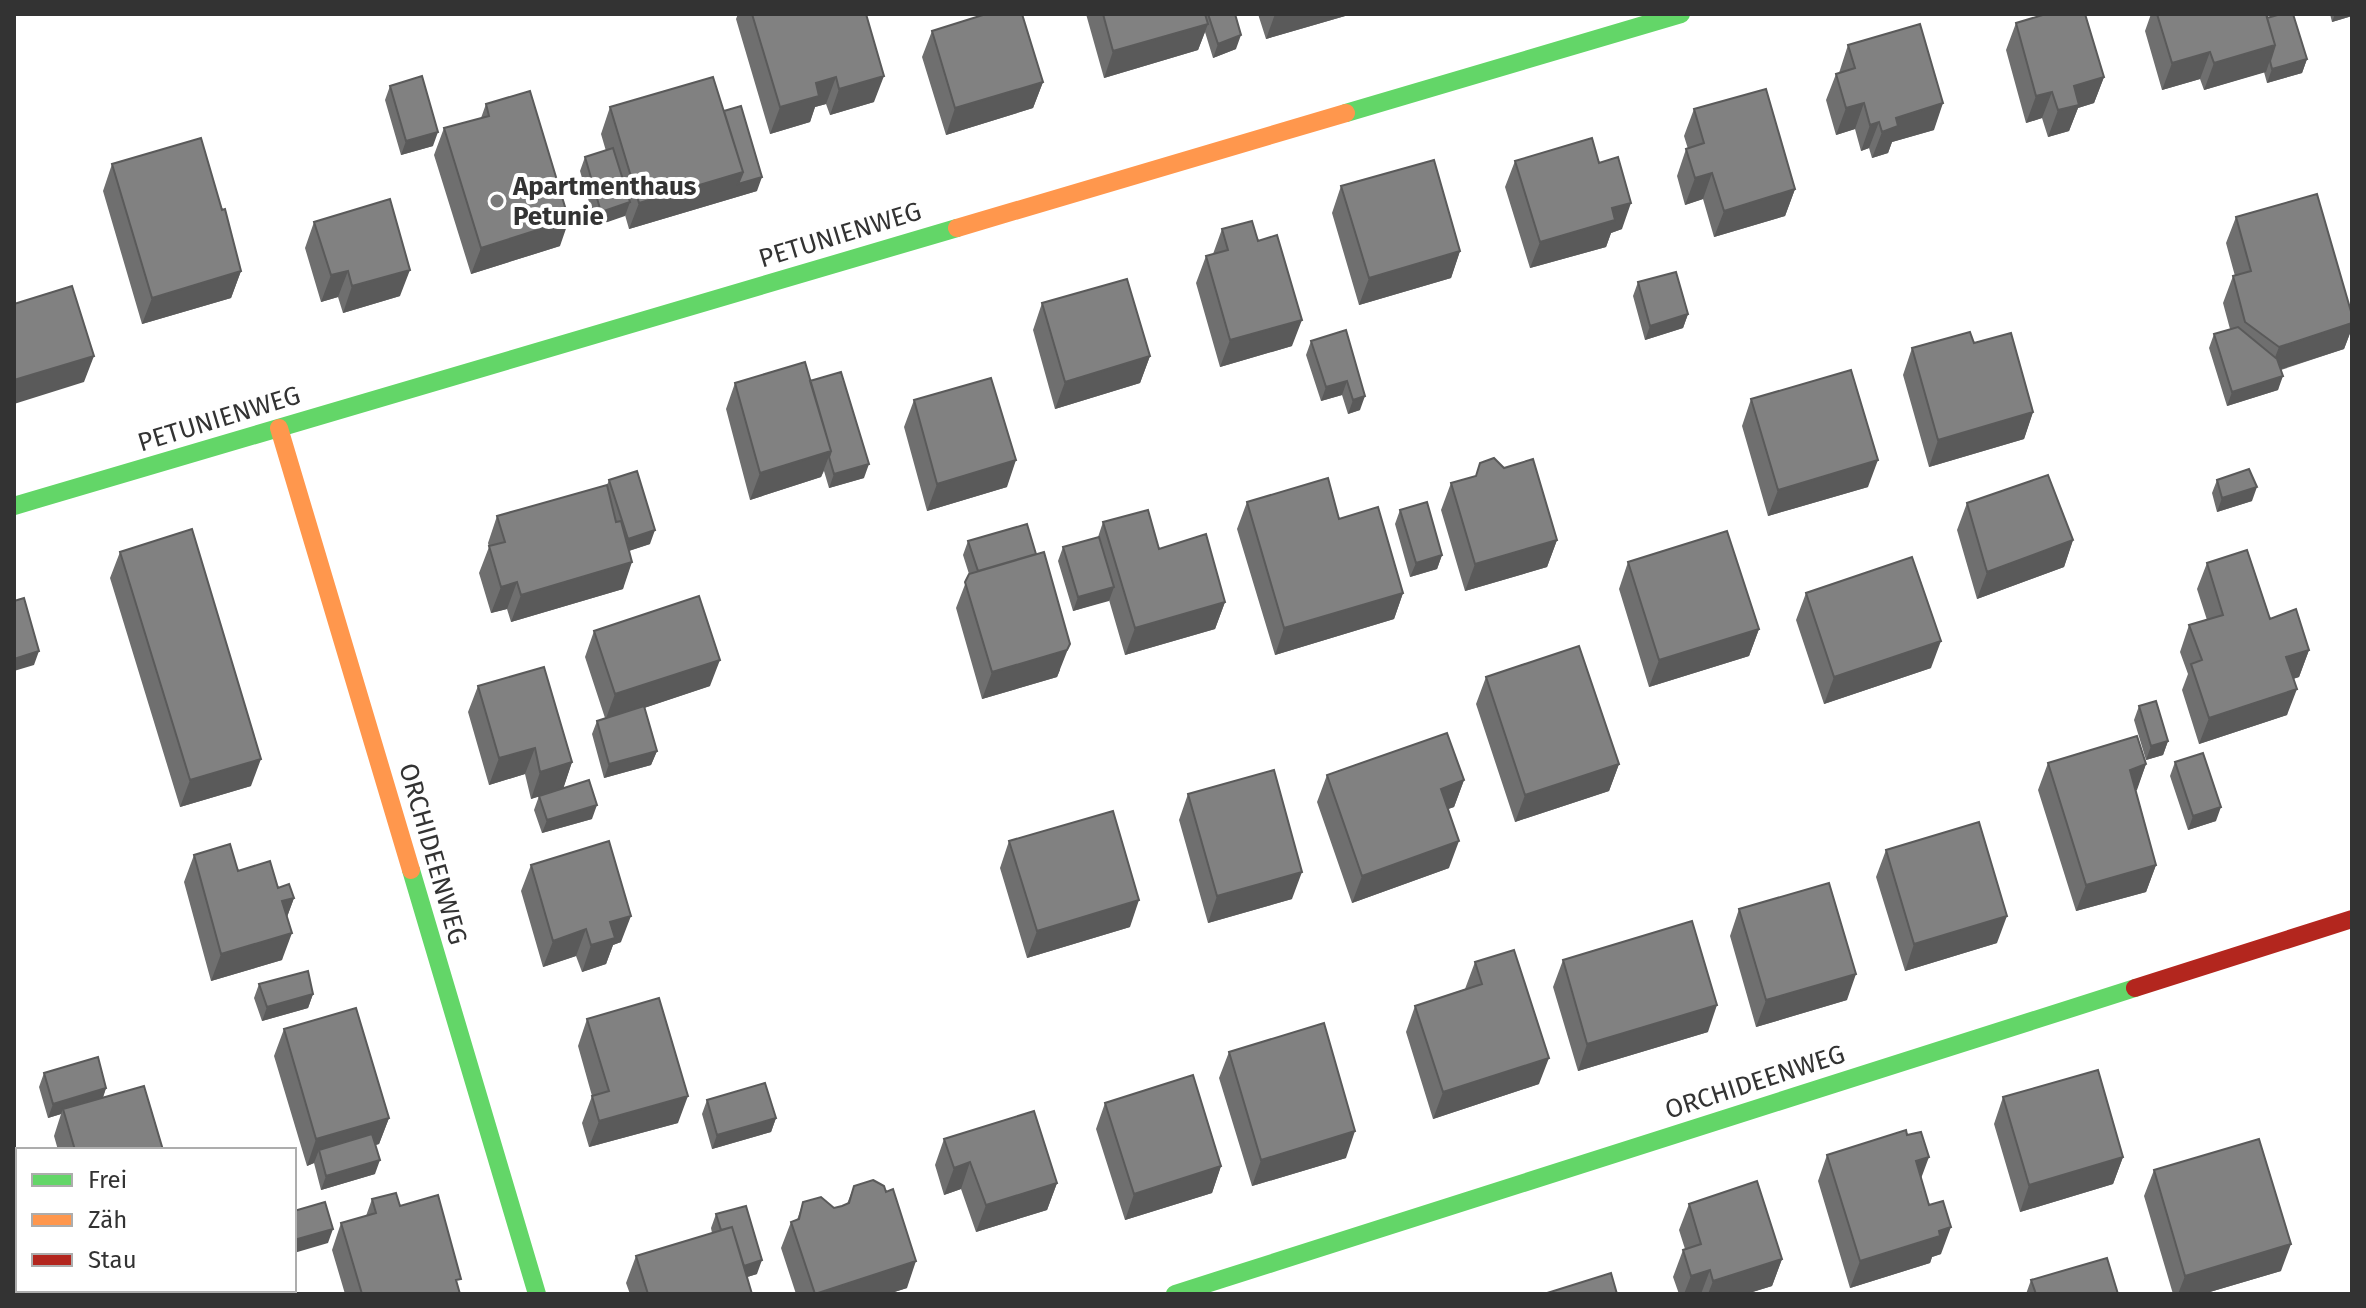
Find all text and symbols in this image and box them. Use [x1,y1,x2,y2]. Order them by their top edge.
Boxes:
place label: Apartmenthaus Petunie [512,171,697,232]
marker: Apartmenthaus Petunie [488,192,506,210]
street label: PETUNIENWEG [755,196,925,274]
street label: PETUNIENWEG [134,380,304,458]
street label: ORCHIDEENWEG [392,760,474,948]
street label: ORCHIDEENWEG [1661,1038,1849,1126]
legend [16,1148,296,1292]
text: Frei [88,1166,127,1194]
text: Zäh [88,1206,127,1234]
text: Stau [88,1246,137,1274]

